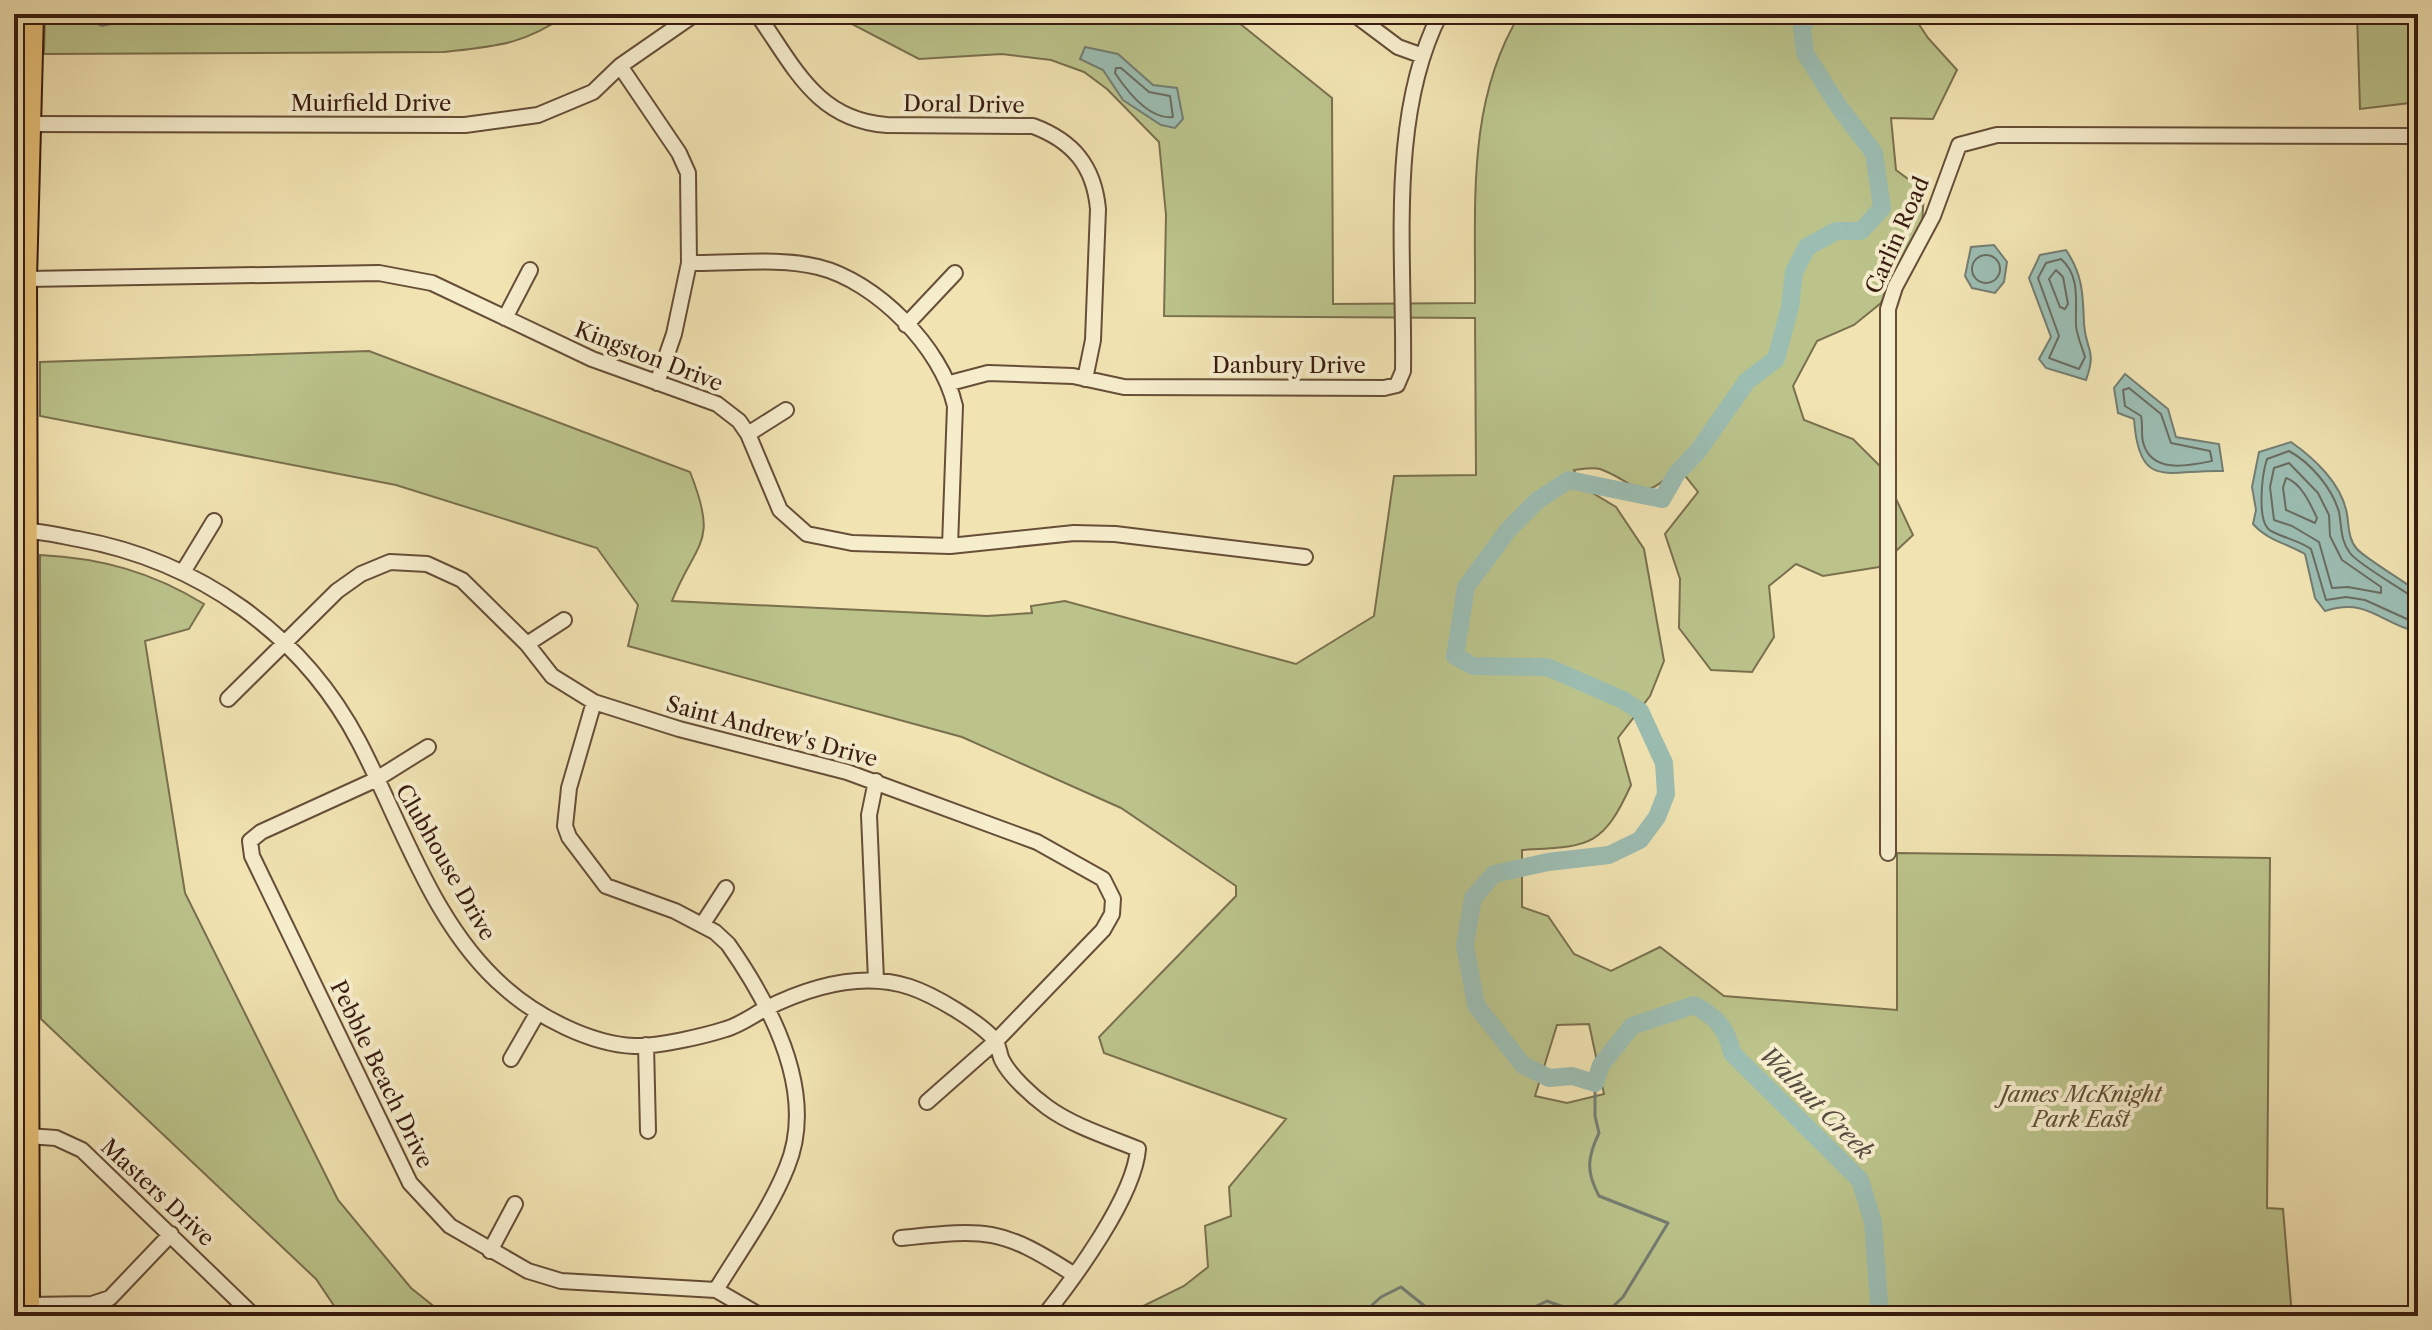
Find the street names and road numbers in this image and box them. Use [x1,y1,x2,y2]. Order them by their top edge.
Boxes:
street label: Muirfield Drive [291,90,451,117]
street label: Doral Drive [903,90,1025,119]
street label: Carlin Road [1860,173,1935,298]
street label: Kingston Drive [571,316,727,397]
street label: Danbury Drive [1212,352,1366,379]
street label: Saint Andrew's Drive [663,690,881,773]
street label: Clubhouse Drive [390,779,501,945]
street label: Pebble Beach Drive [324,976,439,1172]
street label: Masters Drive [95,1133,220,1252]

